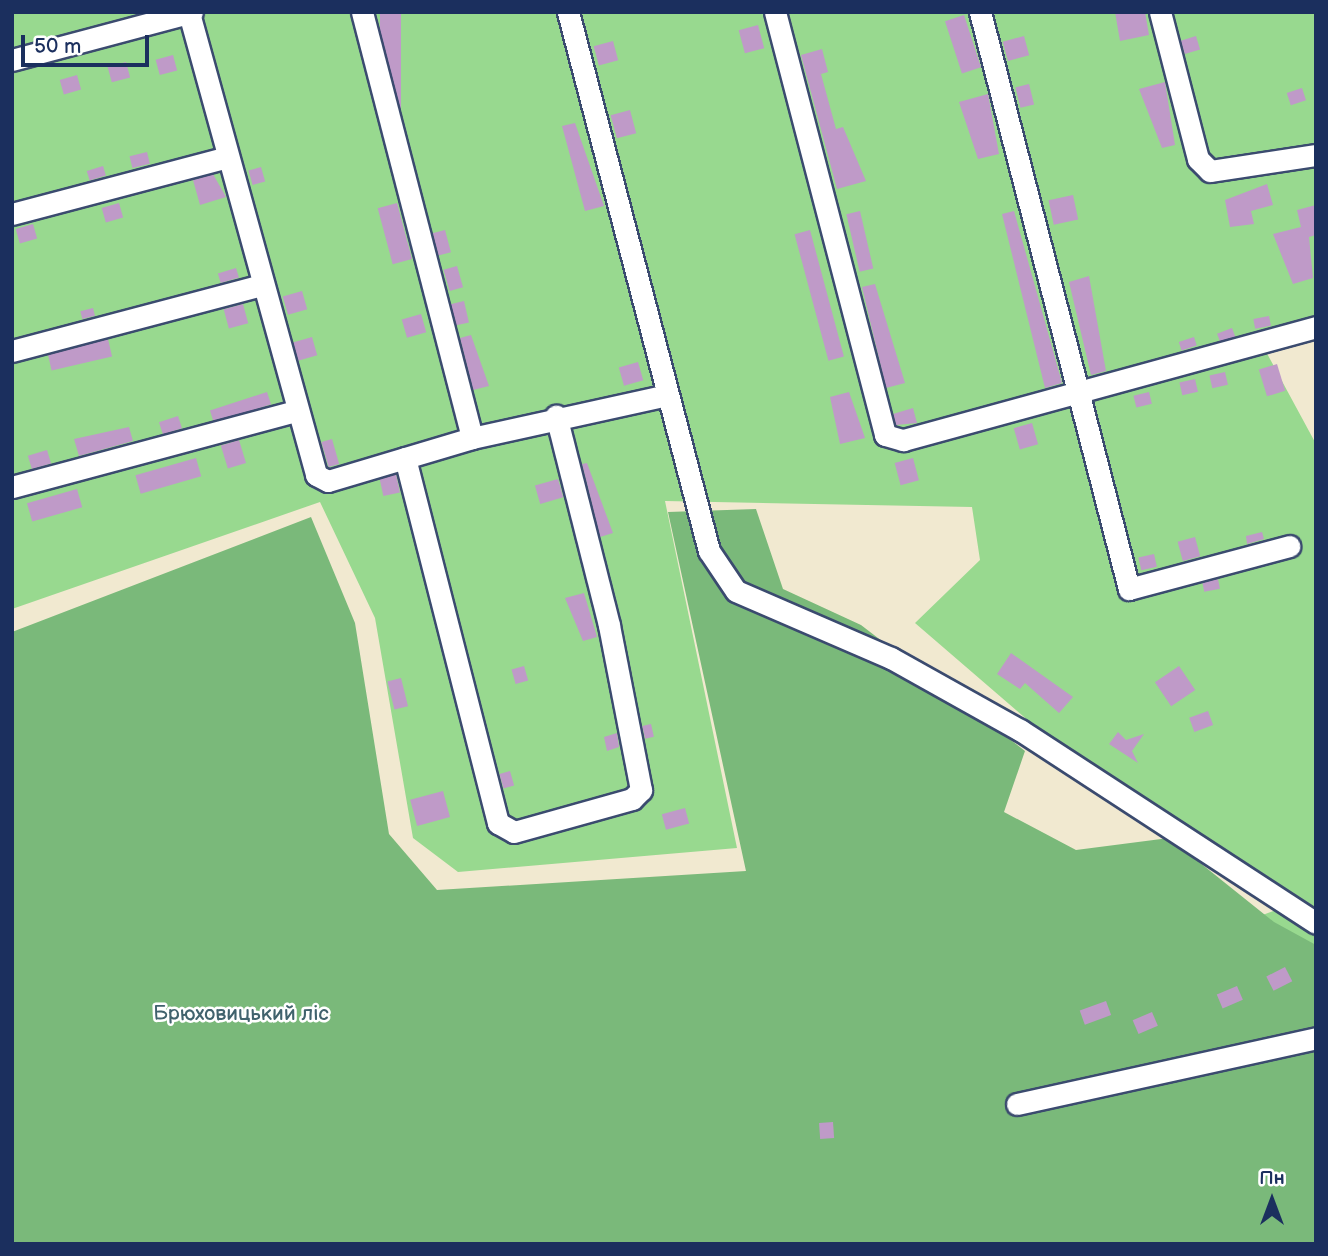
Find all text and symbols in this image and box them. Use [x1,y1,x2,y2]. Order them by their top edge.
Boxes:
scale bar [24,21,152,65]
text: 50 m [34,34,81,59]
park label: Брюховицький ліс [153,1001,329,1027]
north arrow [1237,1165,1307,1235]
text: Пн [1259,1167,1285,1190]

